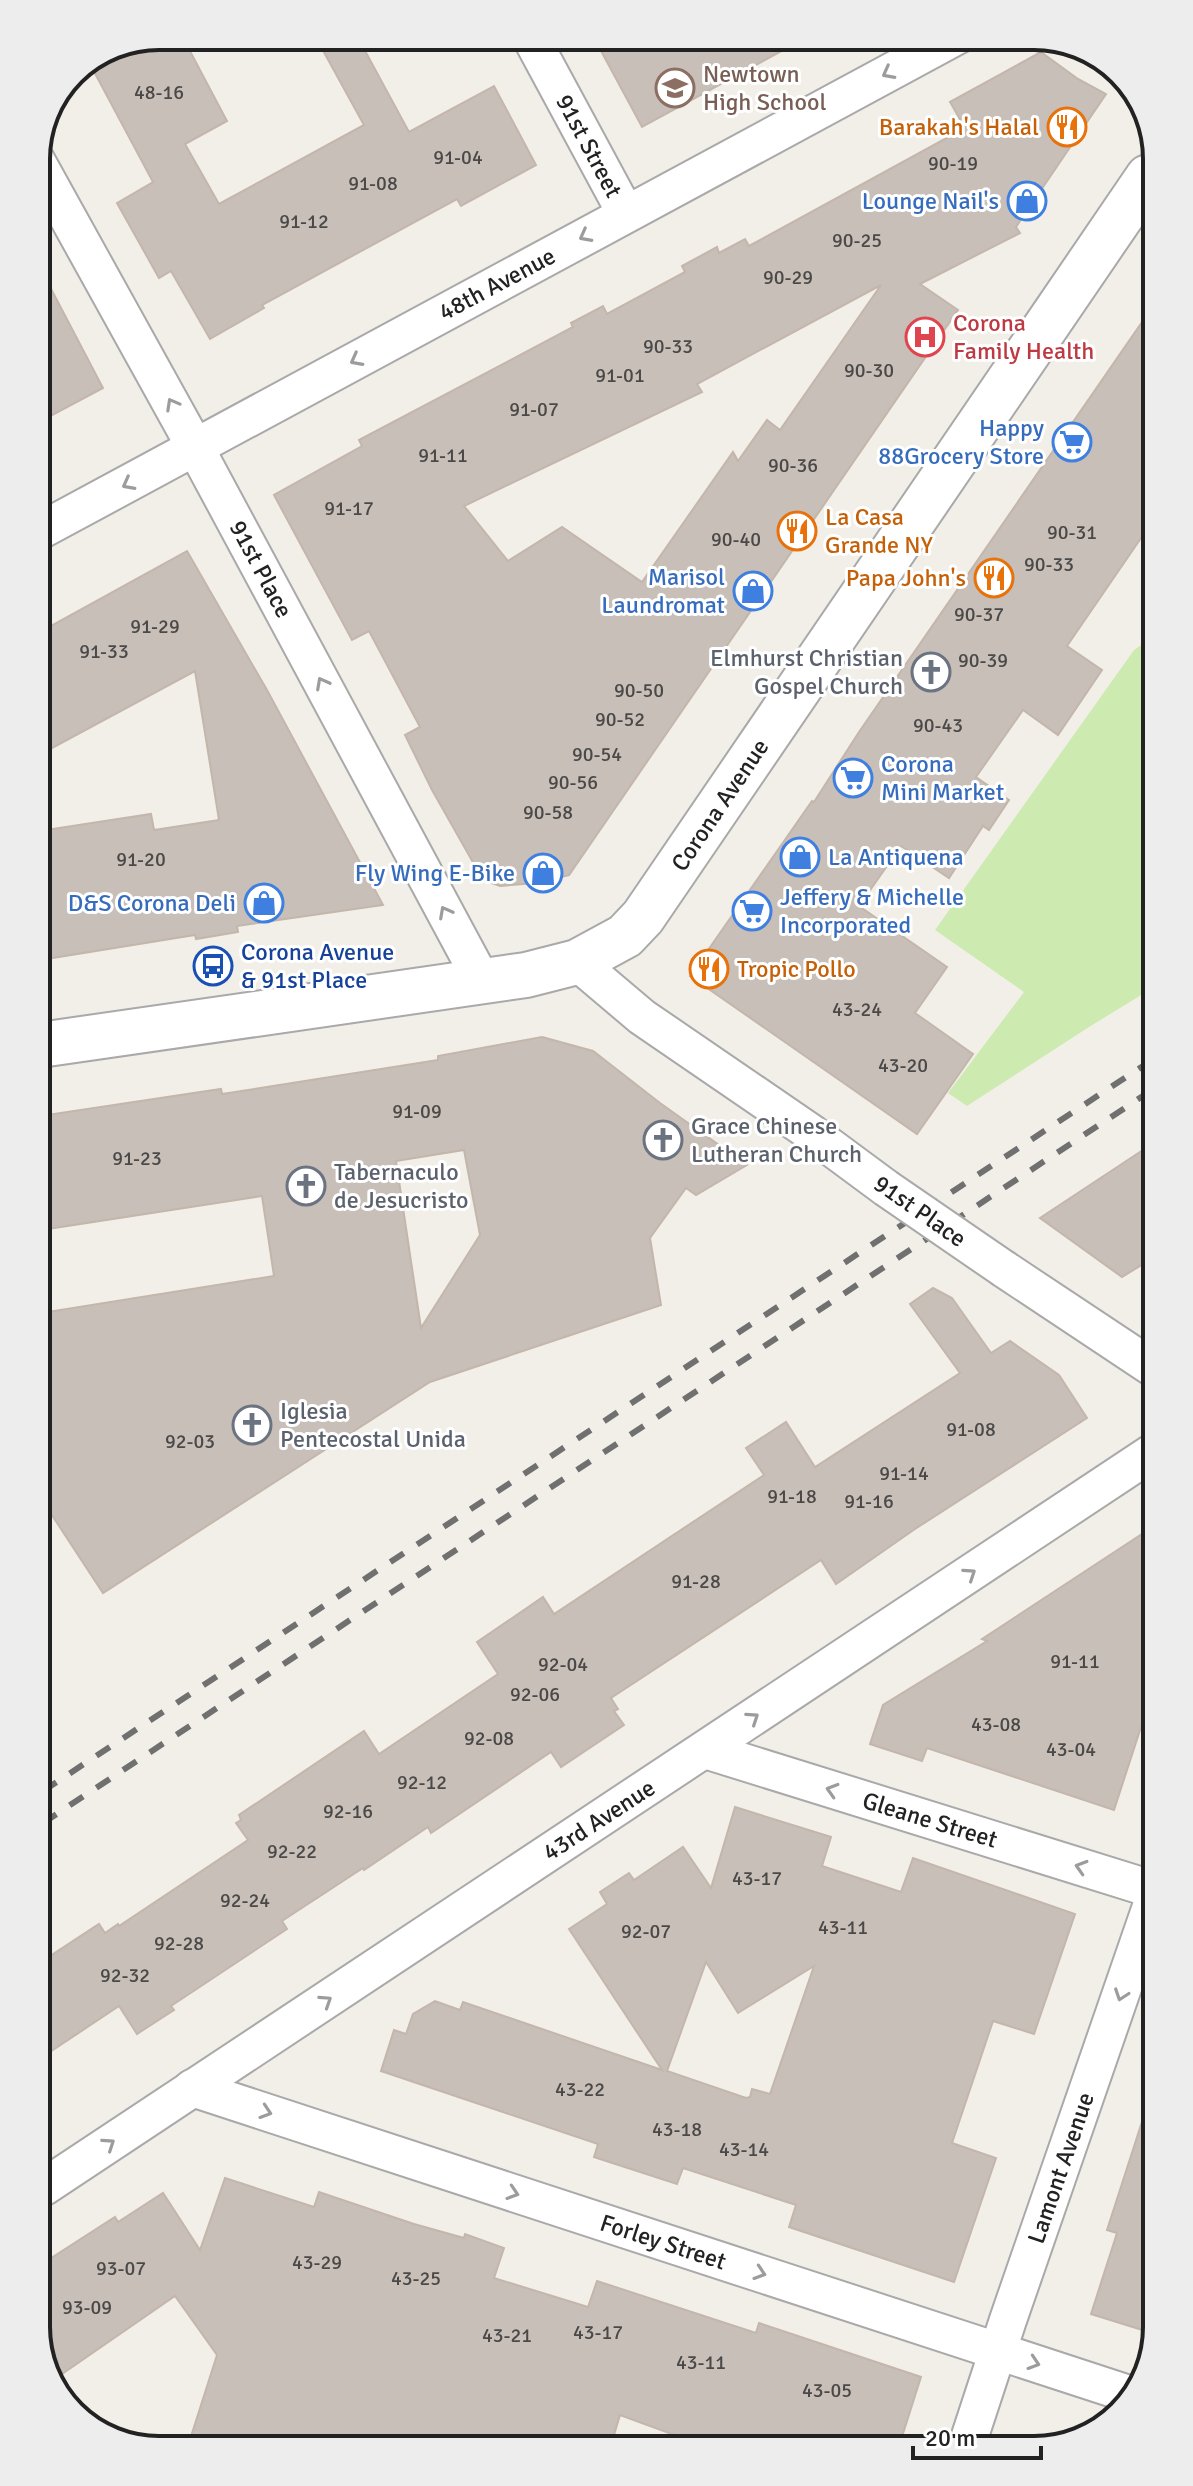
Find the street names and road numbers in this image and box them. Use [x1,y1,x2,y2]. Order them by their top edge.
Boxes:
street label: 91st Street [549,89,629,203]
street label: 48th Avenue [434,241,560,327]
street label: 91st Place [223,515,299,623]
street label: Corona Avenue [665,733,775,877]
street label: 91st Place [868,1168,972,1254]
street label: 43rd Avenue [537,1773,661,1867]
street label: Gleane Street [859,1785,1001,1855]
street label: Lamont Avenue [1021,2088,1101,2248]
street label: Forley Street [596,2208,730,2276]

